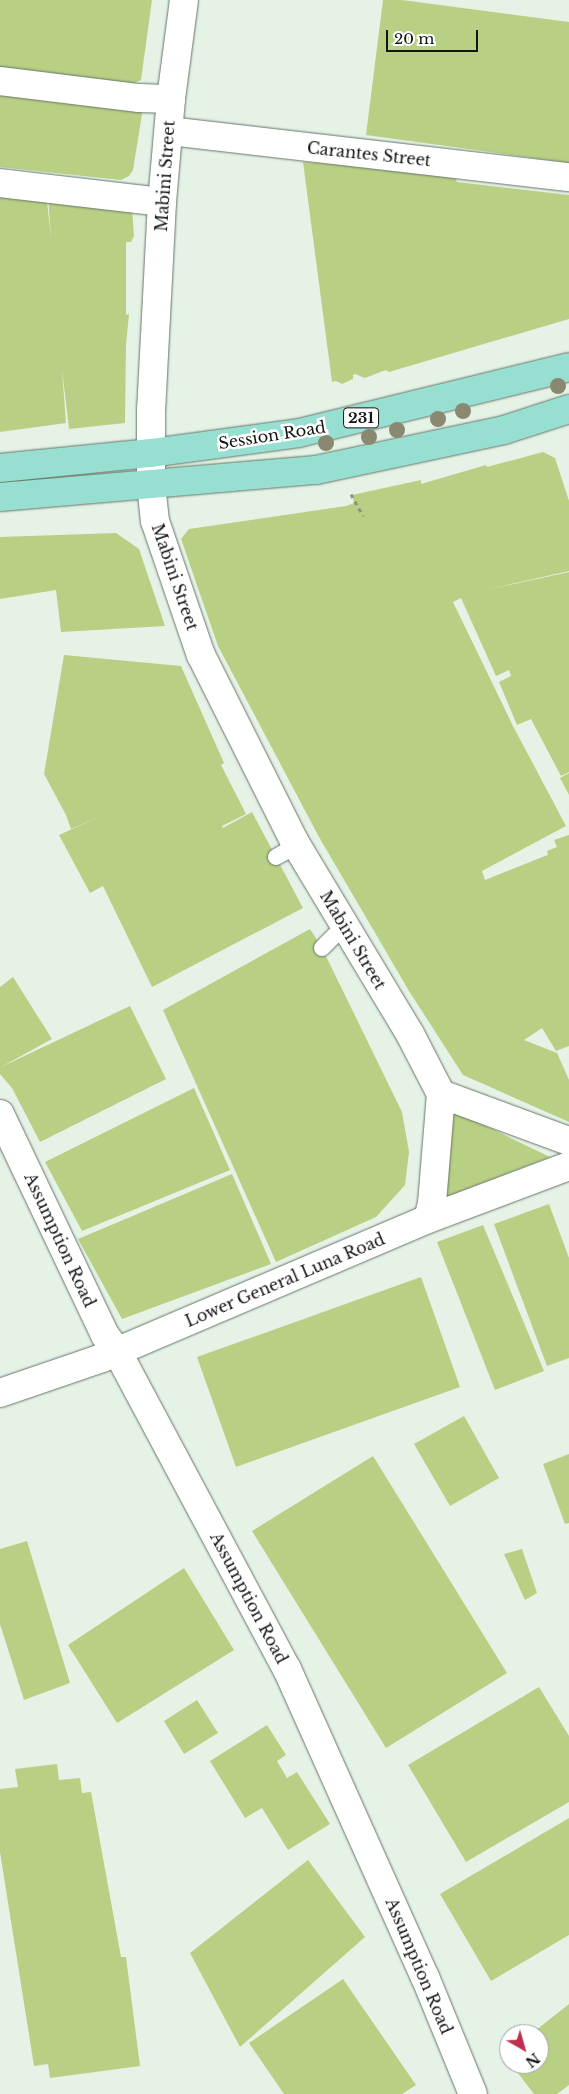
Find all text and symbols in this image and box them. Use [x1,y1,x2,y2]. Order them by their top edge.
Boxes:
scale bar [389,20,482,52]
text: 20 m [394,29,434,48]
street label: Mabini Street [152,120,178,232]
street label: Carantes Street [306,138,432,170]
road number: 231 [342,406,380,430]
street label: Session Road [217,417,327,453]
street label: Mabini Street [148,521,202,633]
street label: Mabini Street [316,887,390,993]
street label: Assumption Road [20,1170,100,1310]
street label: Lower General Luna Road [182,1229,388,1331]
street label: Assumption Road [206,1529,292,1667]
street label: Assumption Road [382,1895,456,2037]
north arrow [499,2024,549,2074]
text: N [522,2049,543,2071]

